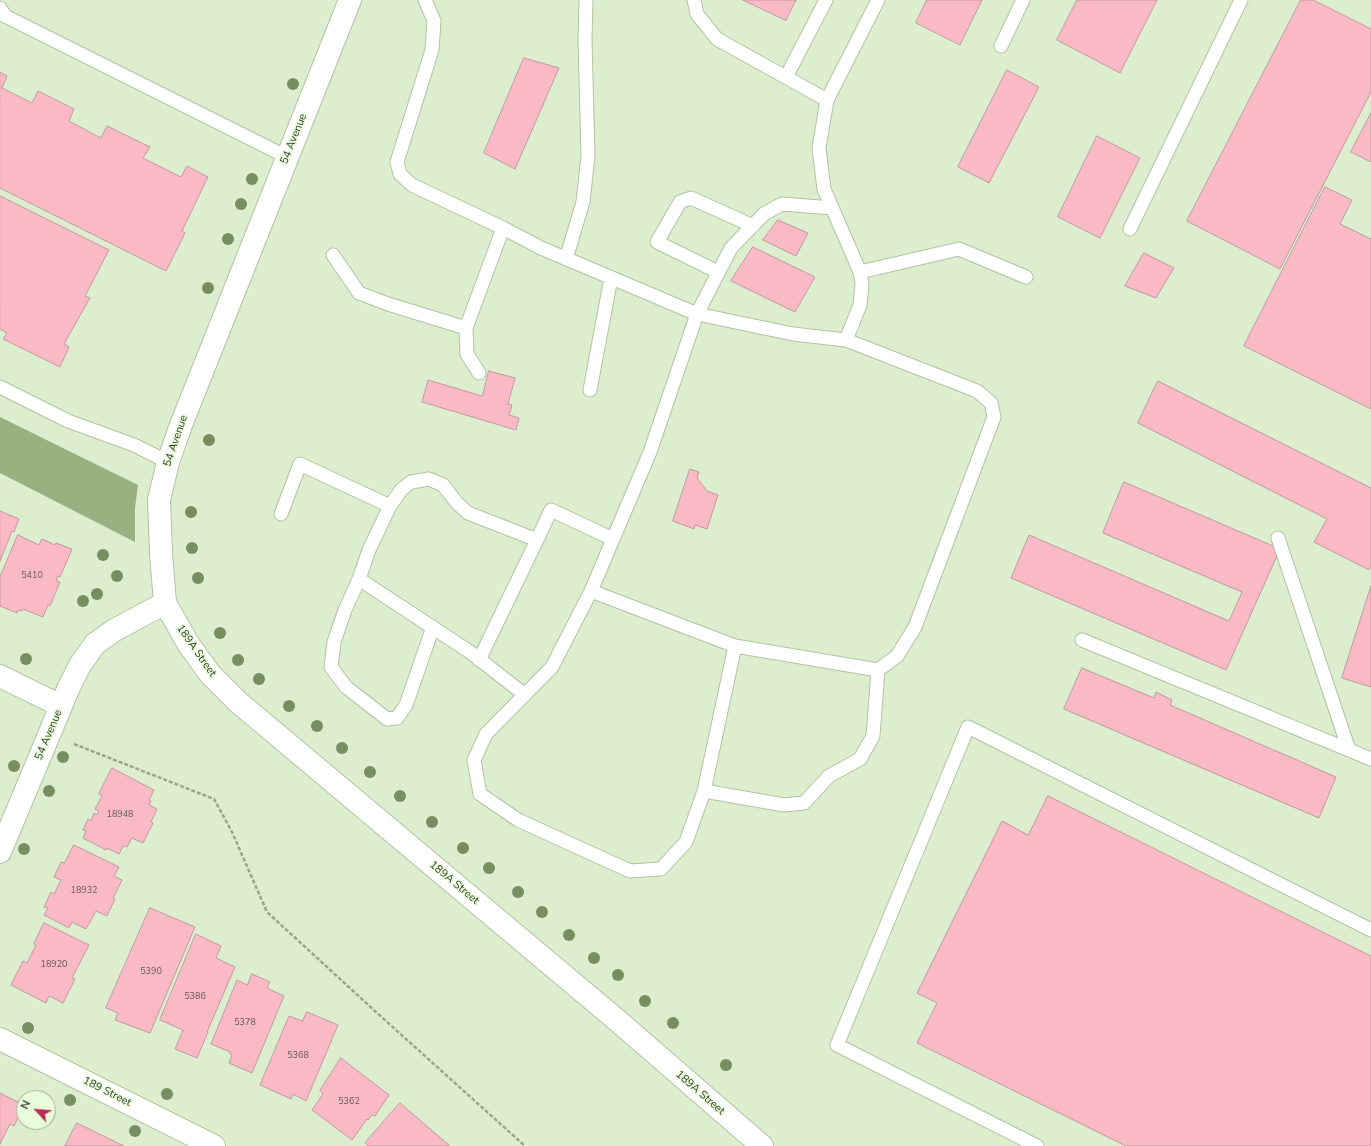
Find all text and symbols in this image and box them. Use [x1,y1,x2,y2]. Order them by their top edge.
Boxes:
street label: 54 Avenue [278,112,310,166]
street label: 54 Avenue [161,414,191,468]
house number: 5410 [21,571,43,581]
street label: 189A Street [173,622,219,680]
street label: 54 Avenue [32,708,66,762]
house number: 18948 [107,810,133,820]
street label: 189A Street [427,858,481,908]
house number: 18932 [71,886,97,896]
house number: 18920 [41,960,67,970]
house number: 5390 [140,967,162,977]
house number: 5386 [184,992,206,1002]
house number: 5378 [234,1018,256,1028]
house number: 5368 [287,1051,309,1061]
street label: 189A Street [673,1068,727,1118]
street label: 189 Street [81,1074,133,1110]
north arrow [16,1090,56,1130]
house number: 5362 [338,1097,360,1107]
text: N [17,1098,34,1112]

